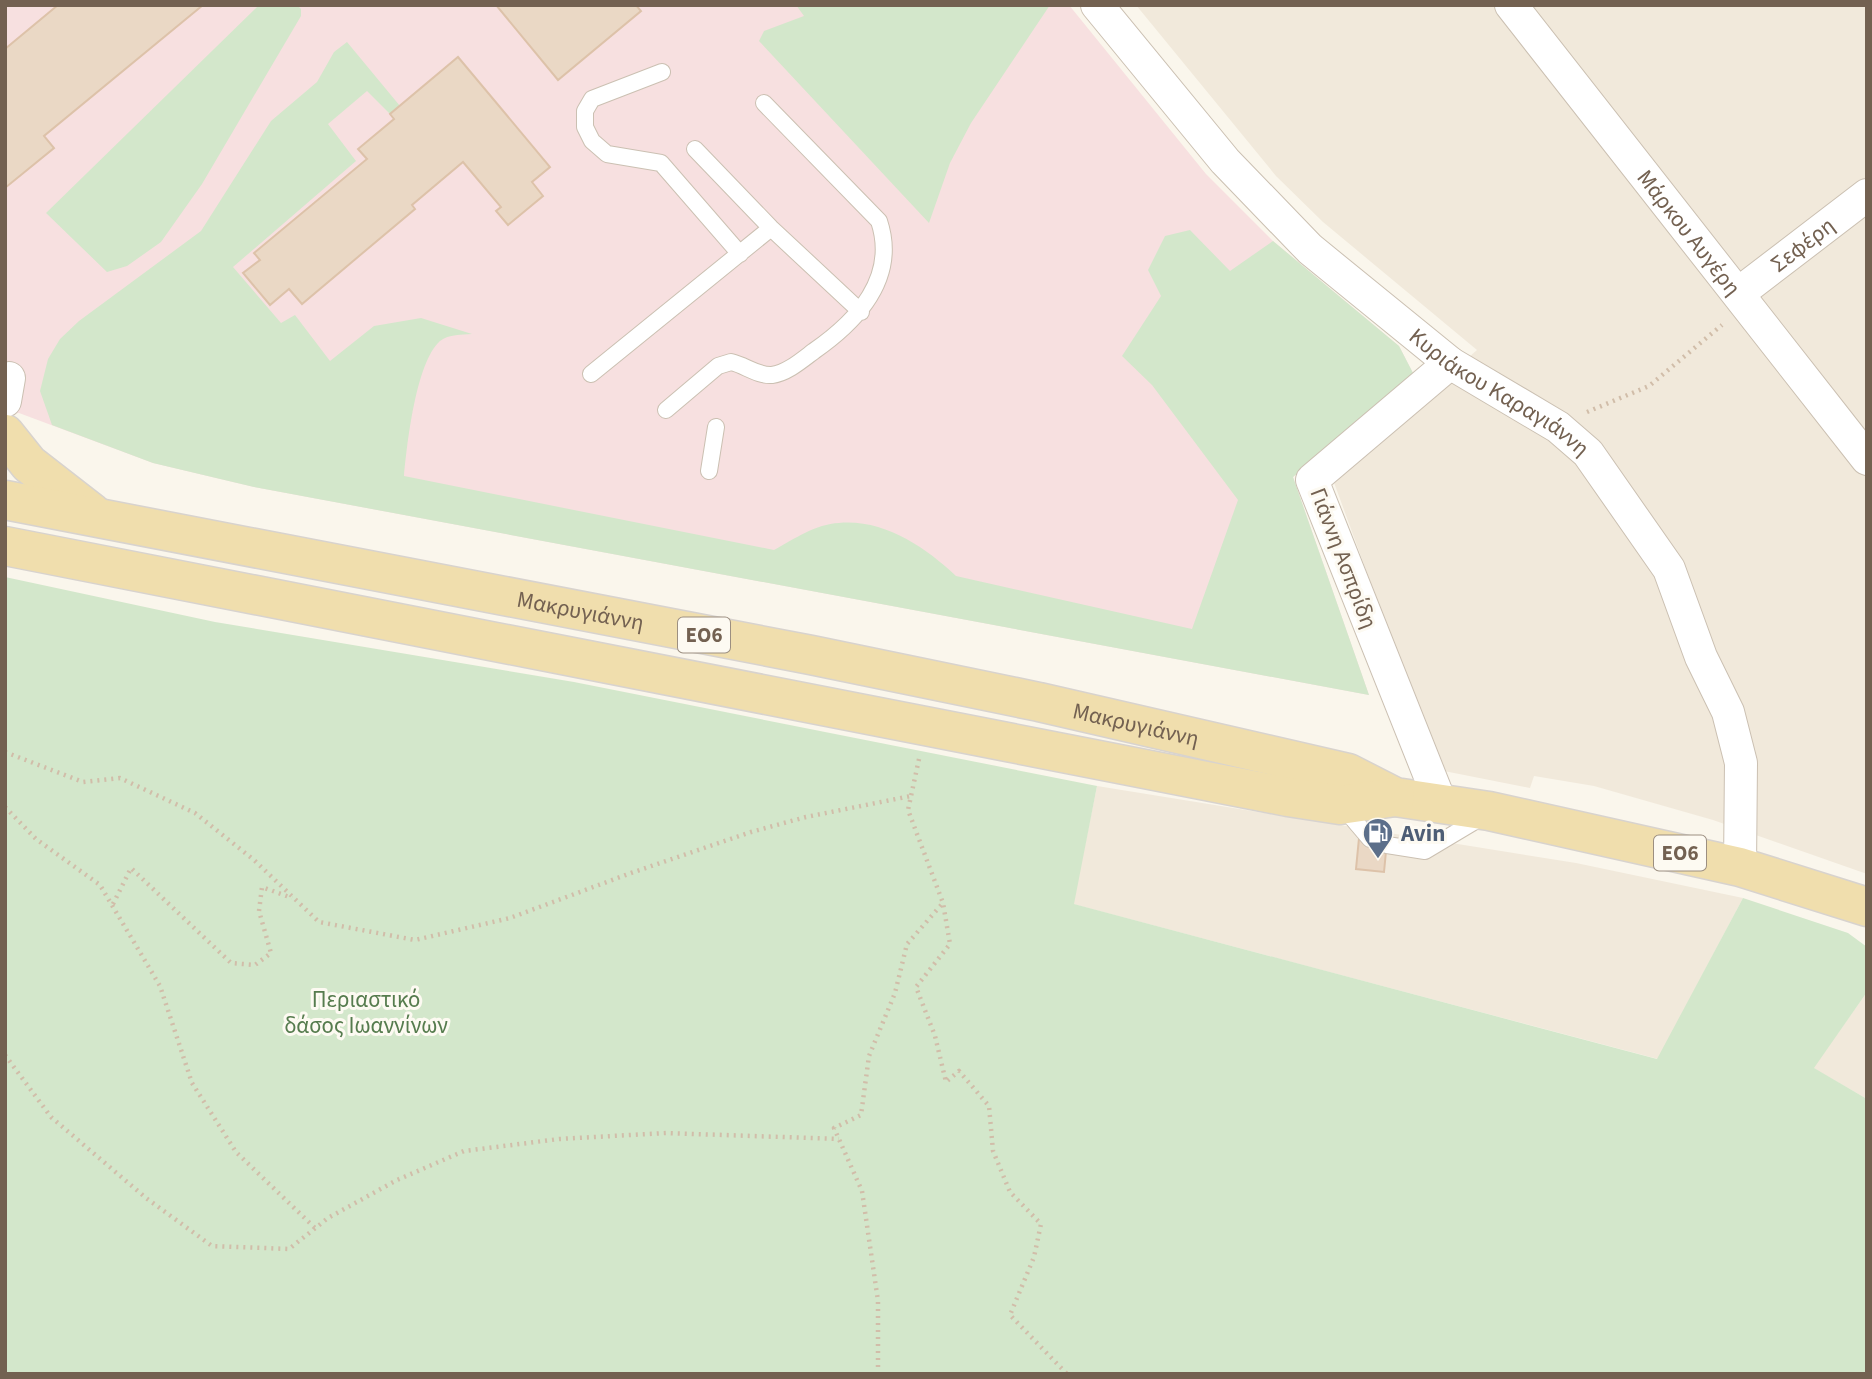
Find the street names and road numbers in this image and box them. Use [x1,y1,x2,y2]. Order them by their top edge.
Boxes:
street label: Μάρκου Αυγέρη [1629,163,1749,303]
street label: Σεφέρη [1764,209,1842,280]
street label: Κυριάκου Καραγιάννη [1402,320,1597,464]
street label: Γιάννη Ασπρίδη [1302,483,1386,633]
street label: Μακρυγιάννη [514,583,647,640]
road number: ΕΟ6 [678,618,730,652]
street label: Μακρυγιάννη [1069,694,1202,755]
road number: ΕΟ6 [1654,836,1706,870]

